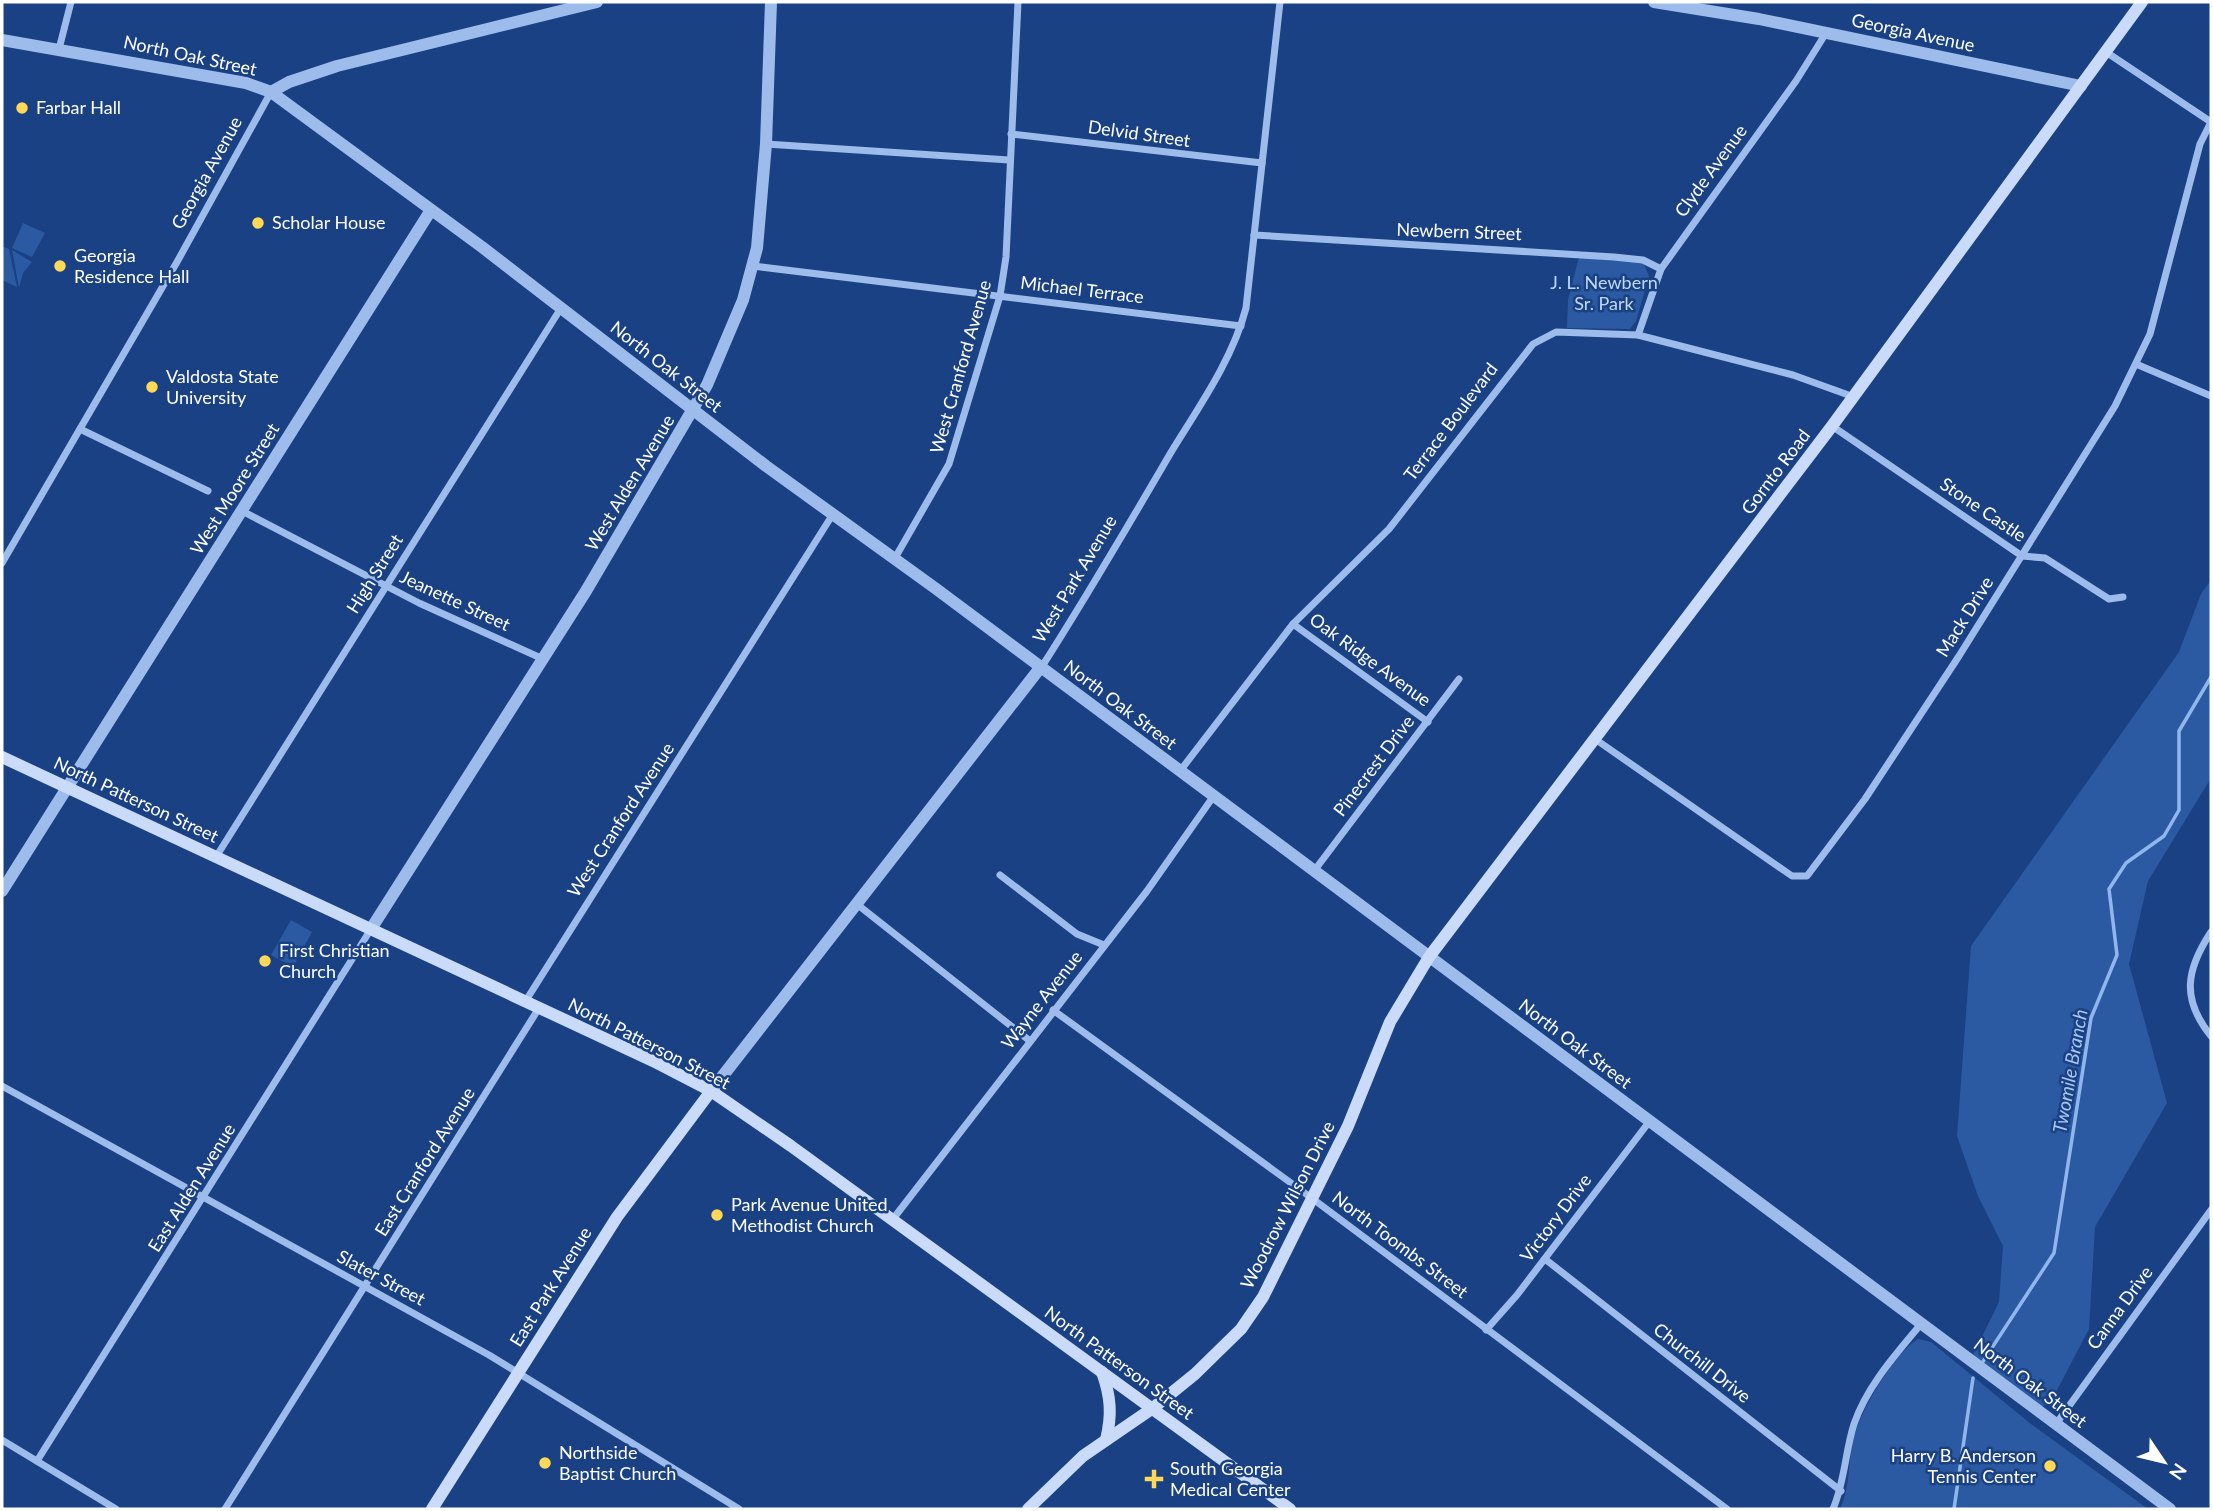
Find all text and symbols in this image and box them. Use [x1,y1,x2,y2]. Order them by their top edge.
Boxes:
street label: Georgia Avenue [1850,8,1977,56]
street label: North Oak Street [122,30,259,80]
place label: Farbar Hall [36,96,121,118]
marker: Farbar Hall [14,100,30,116]
street label: Georgia Avenue [166,112,246,233]
street label: Delvid Street [1087,115,1192,151]
street label: Clyde Avenue [1669,120,1751,221]
place label: Scholar House [272,211,386,233]
marker: Scholar House [250,215,266,231]
street label: Newbern Street [1396,218,1523,244]
place label: Georgia Residence Hall [74,244,189,287]
marker: Georgia Residence Hall [52,258,68,274]
street label: Michael Terrace [1019,271,1145,307]
park label: J. L. Newbern Sr. Park [1550,271,1658,314]
street label: West Cranford Avenue [925,278,995,456]
street label: North Oak Street [606,316,727,417]
street label: Terrace Boulevard [1399,358,1502,485]
place label: Valdosta State University [166,365,279,408]
marker: Valdosta State University [144,379,160,395]
street label: West Alden Avenue [580,410,678,555]
street label: West Moore Street [185,418,284,558]
street label: Gornto Road [1736,424,1814,518]
street label: Stone Castle [1936,472,2031,546]
street label: West Park Avenue [1027,511,1121,646]
street label: High Street [341,529,407,617]
street label: Jeanette Street [397,565,514,635]
street label: Mack Drive [1931,572,1998,661]
street label: Oak Ridge Avenue [1306,608,1436,711]
street label: North Oak Street [1060,655,1182,754]
street label: Pinecrest Drive [1328,711,1418,820]
street label: West Cranford Avenue [562,738,678,901]
street label: North Patterson Street [51,751,223,847]
place label: First Christian Church [279,939,390,982]
street label: Wayne Avenue [996,946,1086,1053]
marker: First Christian Church [257,953,273,969]
street label: North Patterson Street [565,993,735,1094]
street label: North Oak Street [1515,994,1637,1093]
water label: Twomile Branch [2047,1007,2092,1135]
street label: East Cranford Avenue [369,1083,479,1240]
street label: Woodrow Wilson Drive [1235,1117,1339,1292]
street label: East Alden Avenue [143,1119,239,1256]
street label: Victory Drive [1515,1169,1595,1266]
street label: North Toombs Street [1328,1186,1473,1303]
place label: Park Avenue United Methodist Church [731,1193,888,1236]
marker: Park Avenue United Methodist Church [709,1207,725,1223]
street label: East Park Avenue [505,1223,596,1350]
street label: Slater Street [334,1245,430,1310]
street label: Canna Drive [2082,1261,2157,1353]
street label: North Patterson Street [1041,1301,1199,1424]
street label: Churchill Drive [1650,1317,1756,1407]
street label: North Oak Street [1970,1333,2092,1432]
north arrow [2129,1427,2199,1497]
place label: Northside Baptist Church [559,1441,676,1484]
place label: Harry B. Anderson Tennis Center [1891,1444,2036,1487]
marker: Northside Baptist Church [537,1455,553,1471]
place label: South Georgia Medical Center [1170,1457,1291,1500]
marker: Harry B. Anderson Tennis Center [2042,1458,2058,1474]
text: N [2165,1459,2192,1485]
marker: South Georgia Medical Center [1144,1469,1164,1489]

